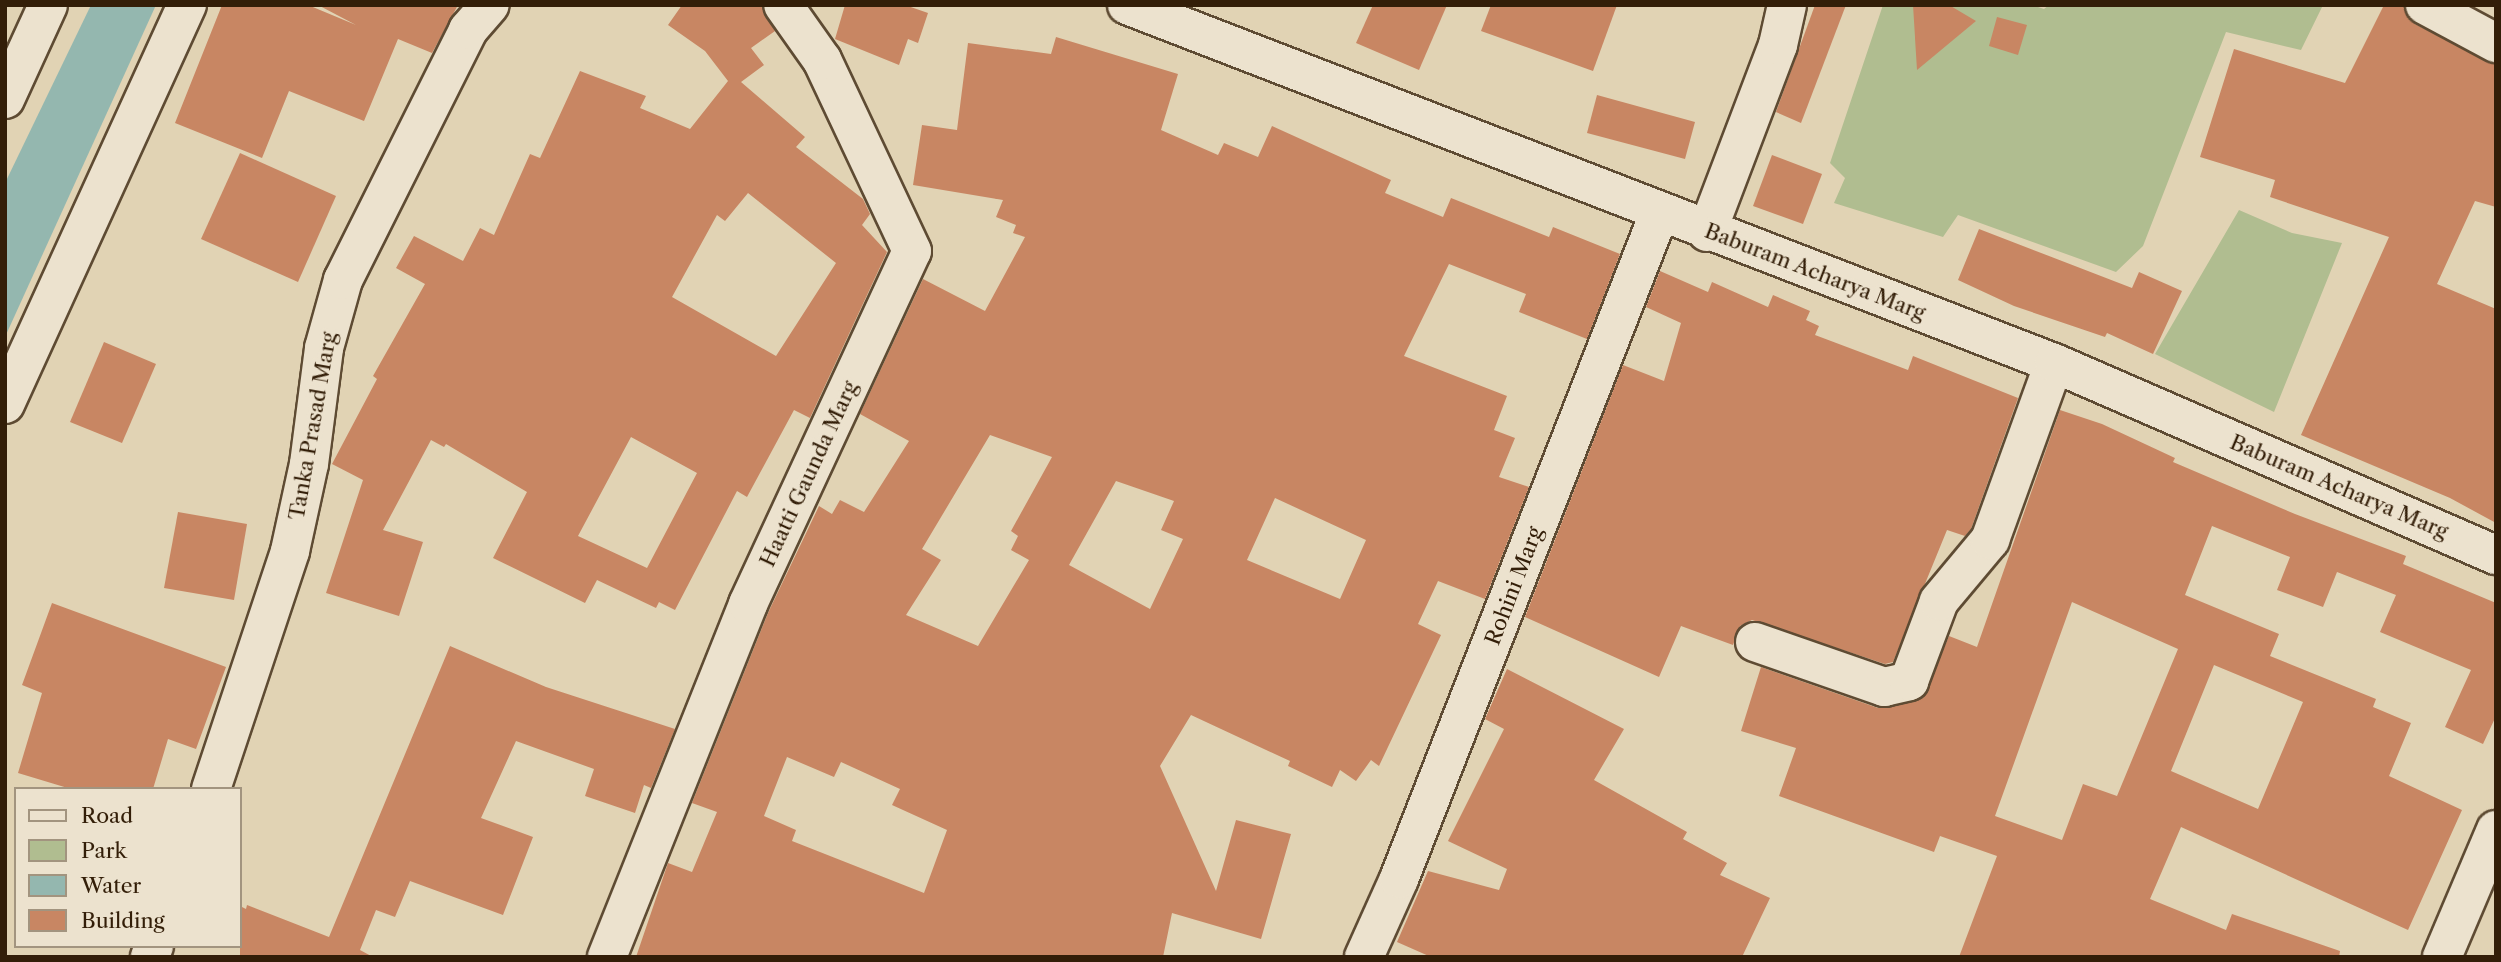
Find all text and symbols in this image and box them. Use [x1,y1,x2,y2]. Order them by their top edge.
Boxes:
street label: Baburam Acharya Marg [1701,218,1929,326]
street label: Tanka Prasad Marg [284,330,342,522]
street label: Haatti Gaunda Marg [755,377,863,571]
street label: Baburam Acharya Marg [2226,429,2452,545]
street label: Rohini Marg [1480,523,1548,649]
legend [14,787,242,948]
text: Road [81,803,133,828]
text: Park [81,838,127,863]
text: Water [81,873,141,898]
text: Building [81,908,165,933]

